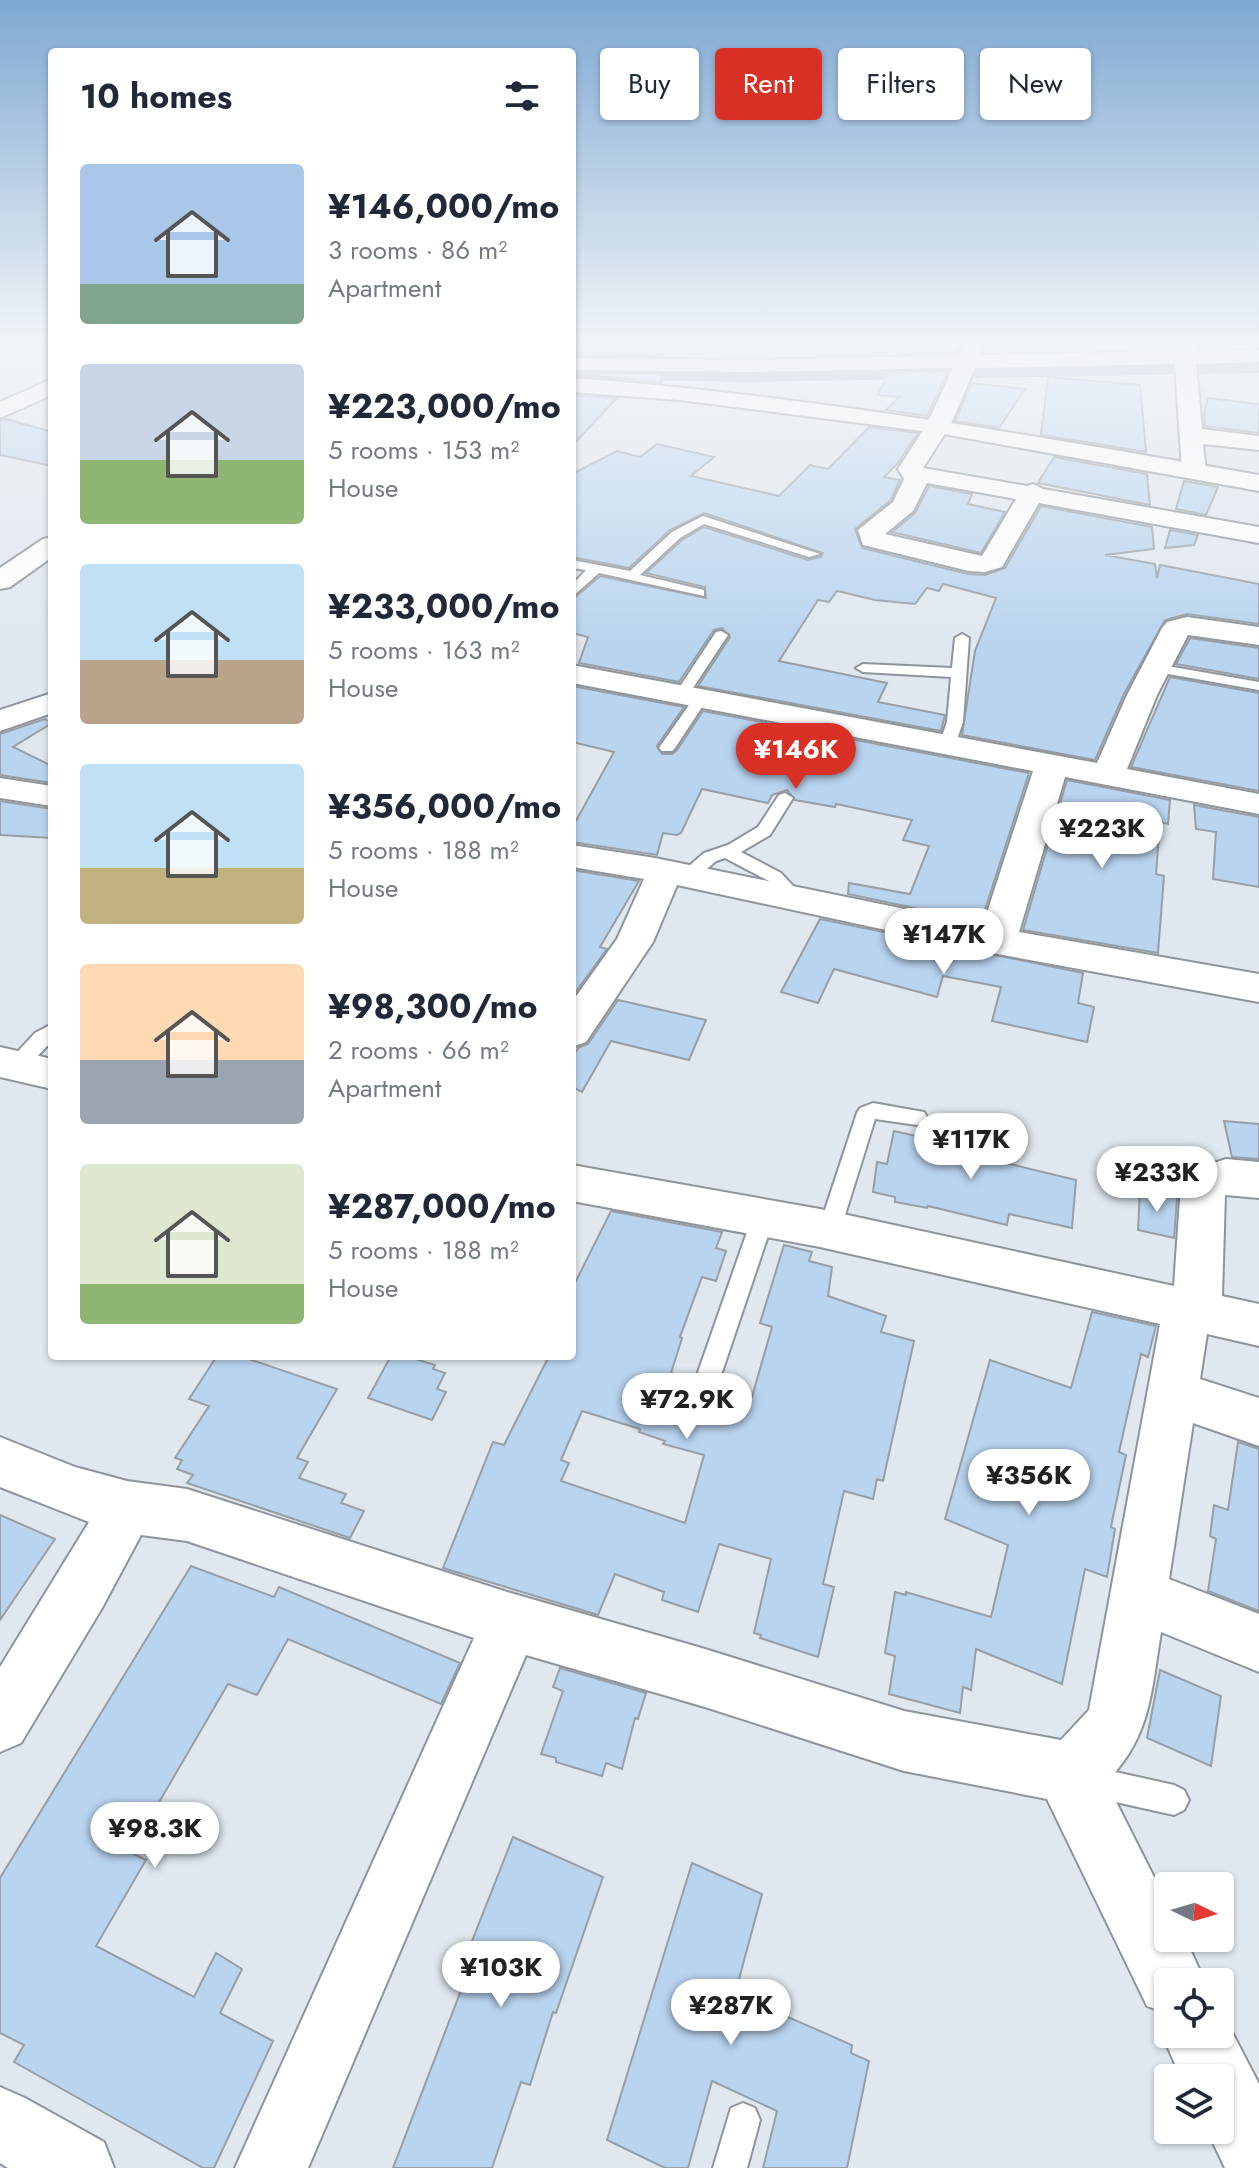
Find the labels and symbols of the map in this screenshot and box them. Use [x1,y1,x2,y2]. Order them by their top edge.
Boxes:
pin: ¥146K [740,723,852,791]
pin: ¥223K [1046,802,1158,870]
pin: ¥147K [888,908,1000,976]
pin: ¥117K [915,1113,1027,1181]
pin: ¥233K [1101,1146,1213,1214]
pin: ¥72.9K [622,1373,752,1441]
pin: ¥356K [973,1449,1085,1517]
pin: ¥98.3K [90,1802,220,1870]
north arrow [1154,1872,1234,1952]
pin: ¥103K [445,1941,557,2009]
pin: ¥287K [675,1979,787,2047]

